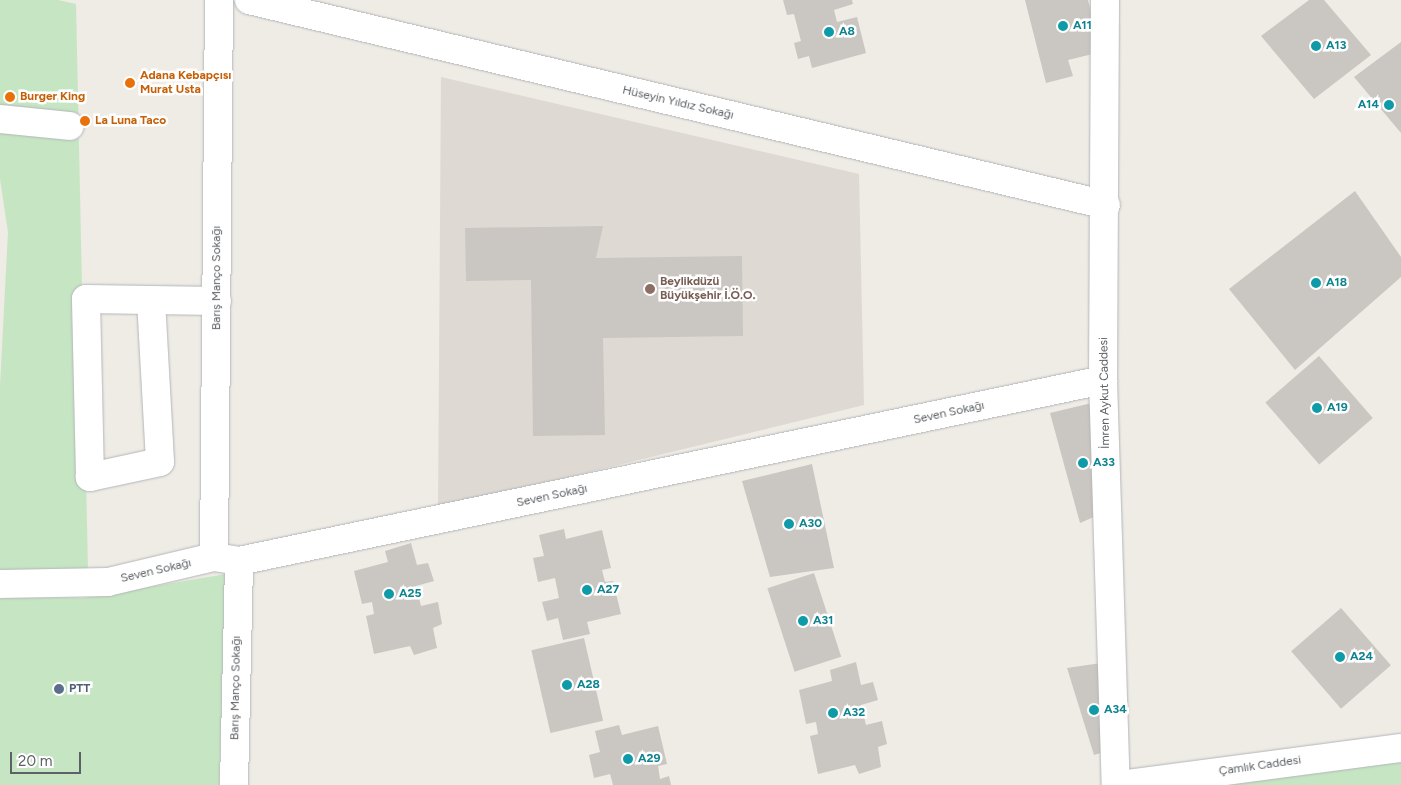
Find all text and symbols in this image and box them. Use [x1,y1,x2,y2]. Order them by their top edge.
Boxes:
place label: A11 [1073,19,1092,33]
marker: A11 [1057,20,1069,32]
place label: A8 [839,25,855,39]
marker: A8 [823,26,835,38]
place label: A13 [1326,39,1346,53]
marker: A13 [1310,40,1322,52]
place label: Adana Kebapçısı Murat Usta [140,69,232,97]
marker: Adana Kebapçısı Murat Usta [124,77,136,89]
street label: Hüseyin Yıldız Sokağı [621,83,735,123]
place label: Burger King [20,90,85,104]
marker: Burger King [4,91,16,103]
place label: A14 [1358,98,1379,112]
marker: A14 [1383,99,1395,111]
place label: La Luna Taco [95,114,166,128]
marker: La Luna Taco [79,115,91,127]
street label: Barış Manço Sokağı [210,226,224,330]
place label: Beylikdüzü Büyükşehir İ.Ö.O. [660,275,755,303]
place label: A18 [1326,276,1347,290]
marker: A18 [1310,277,1322,289]
marker: Beylikdüzü Büyükşehir İ.Ö.O. [644,283,656,295]
street label: İmren Aykut Caddesi [1097,337,1113,449]
street label: Seven Sokağı [912,398,986,428]
place label: A19 [1327,401,1348,415]
marker: A19 [1311,402,1323,414]
place label: A33 [1093,456,1115,470]
marker: A33 [1077,457,1089,469]
street label: Seven Sokağı [515,481,589,511]
place label: A30 [799,517,822,531]
marker: A30 [783,518,795,530]
street label: Seven Sokağı [119,556,193,586]
place label: A27 [597,583,619,597]
marker: A27 [581,584,593,596]
place label: A25 [399,587,421,601]
marker: A25 [383,588,395,600]
place label: A31 [813,614,833,628]
marker: A31 [797,615,809,627]
street label: Barış Manço Sokağı [228,636,244,740]
place label: A24 [1350,650,1373,664]
marker: A24 [1334,651,1346,663]
place label: A28 [577,678,600,692]
marker: A28 [561,679,573,691]
place label: PTT [69,682,90,696]
marker: PTT [53,683,65,695]
place label: A34 [1104,703,1127,717]
marker: A34 [1088,704,1100,716]
place label: A32 [843,706,865,720]
marker: A32 [827,707,839,719]
scale bar [12,742,84,774]
text: 20 m [18,752,52,770]
place label: A29 [638,752,660,766]
marker: A29 [622,753,634,765]
street label: Çamlık Caddesi [1218,753,1302,779]

